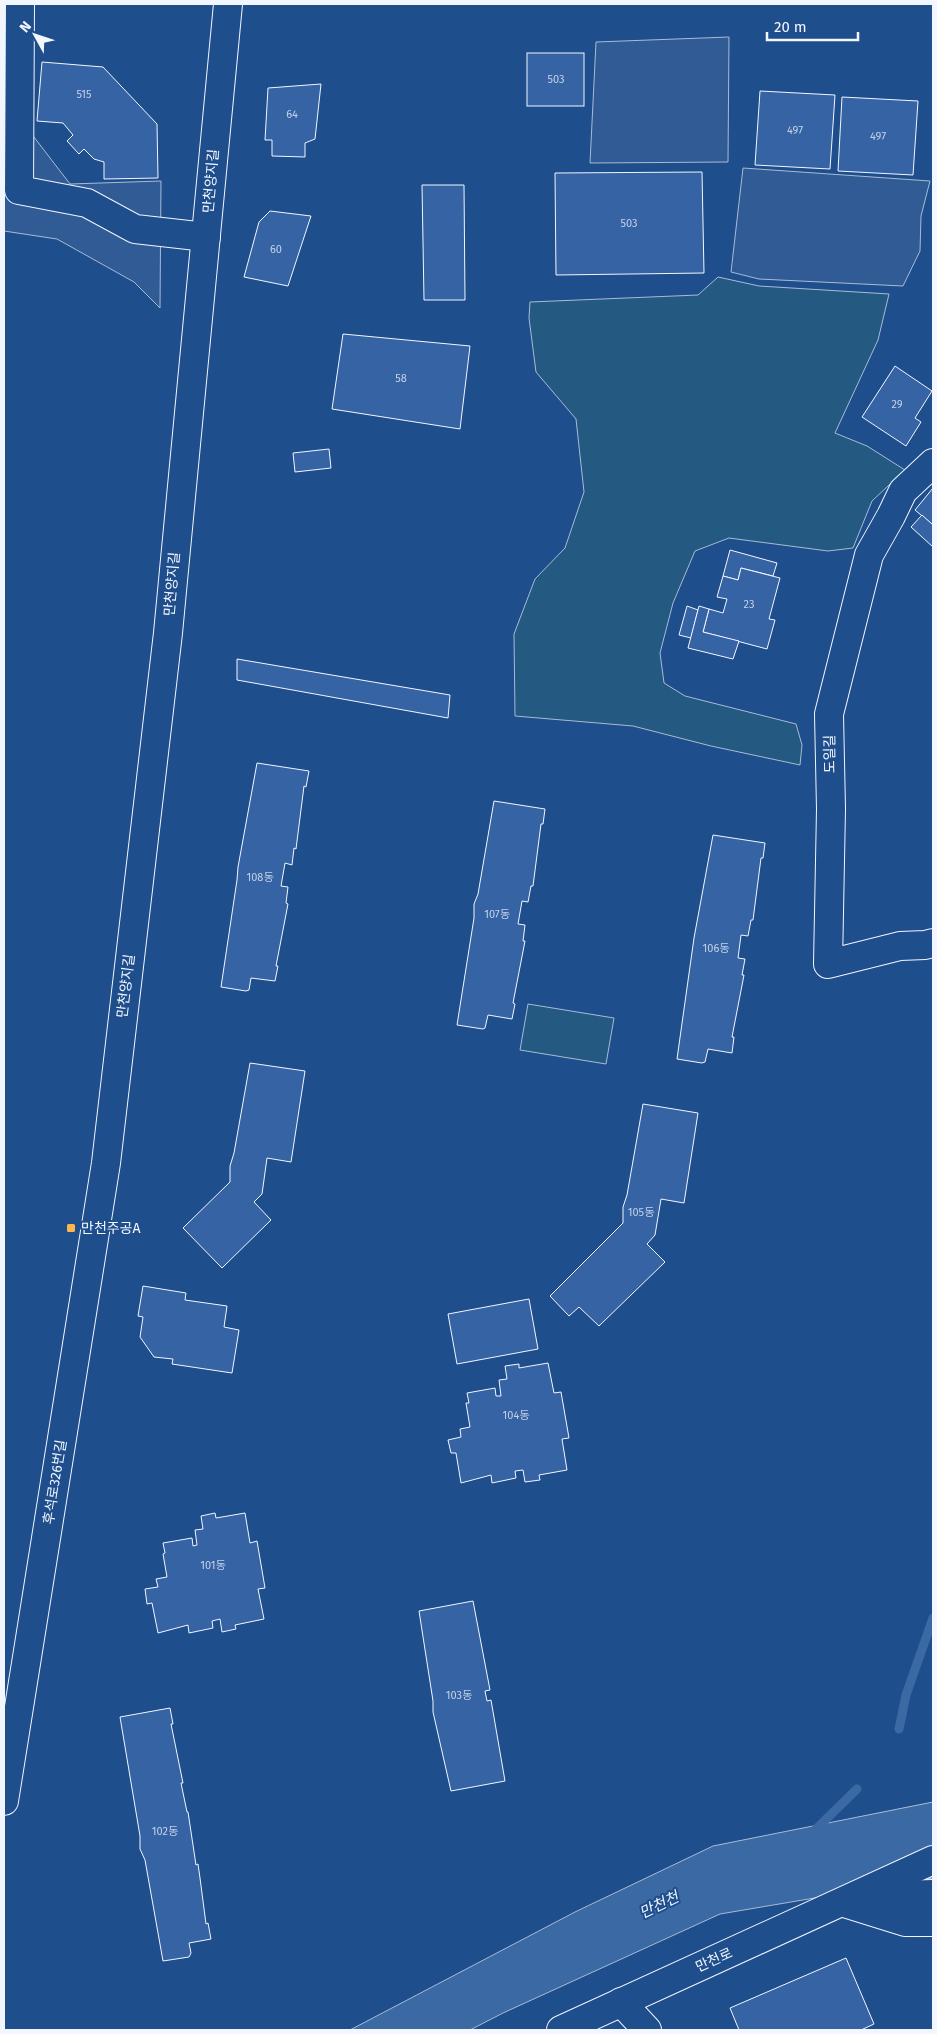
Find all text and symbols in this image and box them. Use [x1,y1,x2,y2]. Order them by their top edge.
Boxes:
north arrow [10,10,60,60]
scale bar [767,10,858,42]
text: N [16,18,35,36]
text: 20 m [774,18,807,36]
house number: 503 [547,73,565,86]
house number: 515 [76,88,92,101]
house number: 64 [286,108,298,121]
house number: 497 [787,124,803,137]
house number: 497 [870,130,886,143]
street label: 만천양지길 [200,148,222,214]
house number: 503 [620,217,638,230]
house number: 60 [270,243,282,256]
house number: 58 [395,372,407,385]
house number: 29 [891,398,903,411]
street label: 만천양지길 [161,551,183,617]
house number: 23 [744,598,754,611]
street label: 도일길 [821,735,839,773]
house number: 108동 [246,871,274,884]
house number: 107동 [484,908,510,921]
house number: 106동 [703,942,729,955]
street label: 만천양지길 [114,953,138,1019]
house number: 105동 [628,1206,654,1219]
place label: 만천주공A [81,1220,141,1237]
marker: 만천주공A [65,1222,77,1234]
house number: 104동 [503,1409,529,1422]
street label: 후석로326번길 [40,1438,70,1526]
house number: 101동 [200,1559,226,1572]
house number: 103동 [446,1689,472,1702]
house number: 102동 [152,1825,178,1838]
water label: 만천천 [636,1887,684,1922]
street label: 만천로 [693,1944,735,1976]

